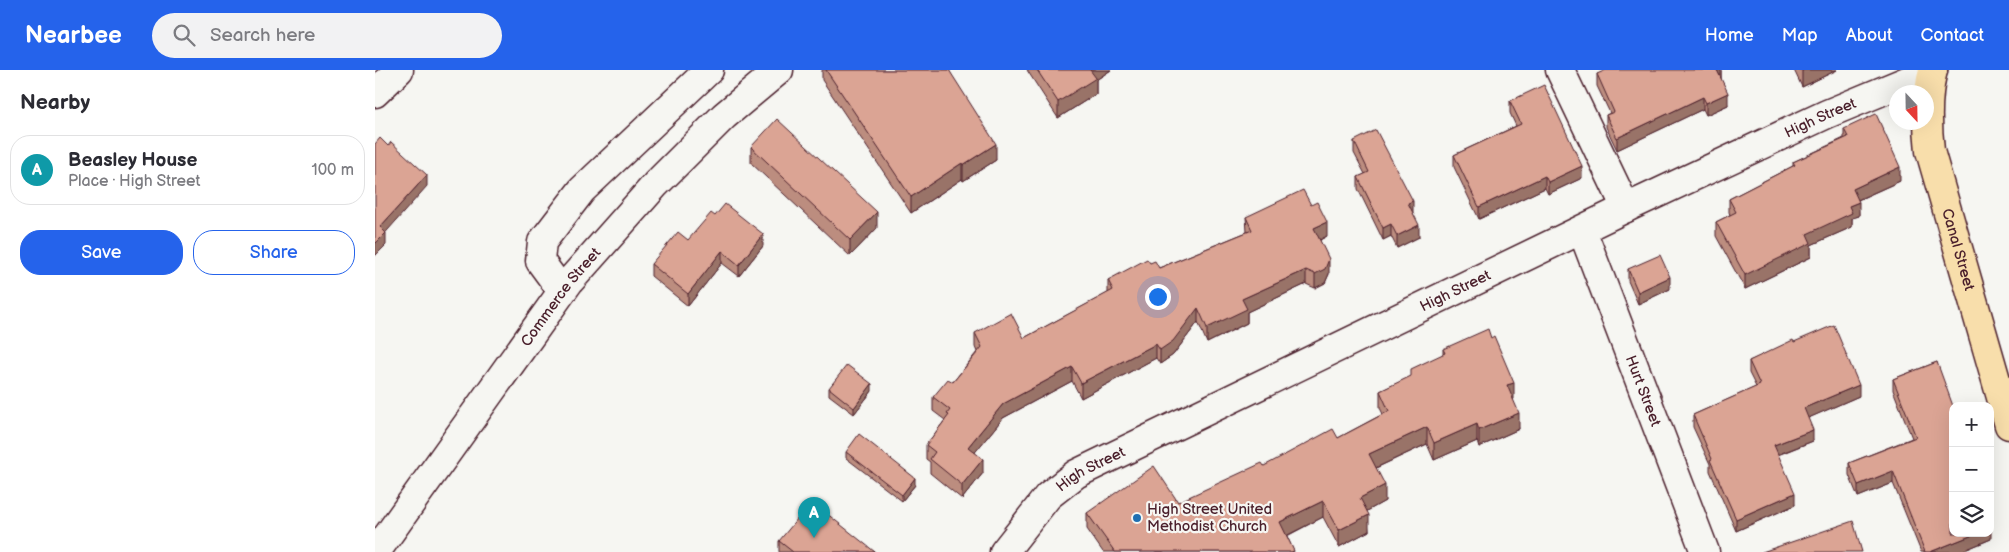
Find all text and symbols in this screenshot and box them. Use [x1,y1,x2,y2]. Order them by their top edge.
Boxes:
search box [152,13,502,58]
text: Nearbee [25,21,122,50]
icon: search [170,21,198,49]
text: Search here [210,24,315,47]
text: Home [1705,25,1754,46]
text: Map [1782,25,1818,46]
text: About [1846,25,1893,46]
text: Contact [1921,25,1984,46]
north arrow [1889,85,1934,130]
text: Nearby [20,90,90,115]
street label: High Street [1781,93,1859,142]
text: Beasley House [68,149,197,172]
text: A [32,161,42,180]
text: 100 m [311,161,354,180]
text: Place · High Street [68,172,200,191]
street label: Canal Street [1938,206,1979,293]
button: Save [20,230,183,275]
button: Share [193,230,355,275]
street label: Commerce Street [517,243,605,350]
street label: High Street [1417,265,1494,316]
your location [1145,284,1171,310]
street label: Hurt Street [1621,352,1666,429]
map controls [1949,402,1994,537]
button: + [1949,402,1994,447]
street label: High Street [1052,442,1129,496]
button: − [1949,447,1994,492]
button: layers [1949,492,1994,537]
pin: A [798,497,830,538]
place label: High Street United Methodist Church [1147,500,1272,536]
marker: High Street United Methodist Church [1131,512,1143,524]

